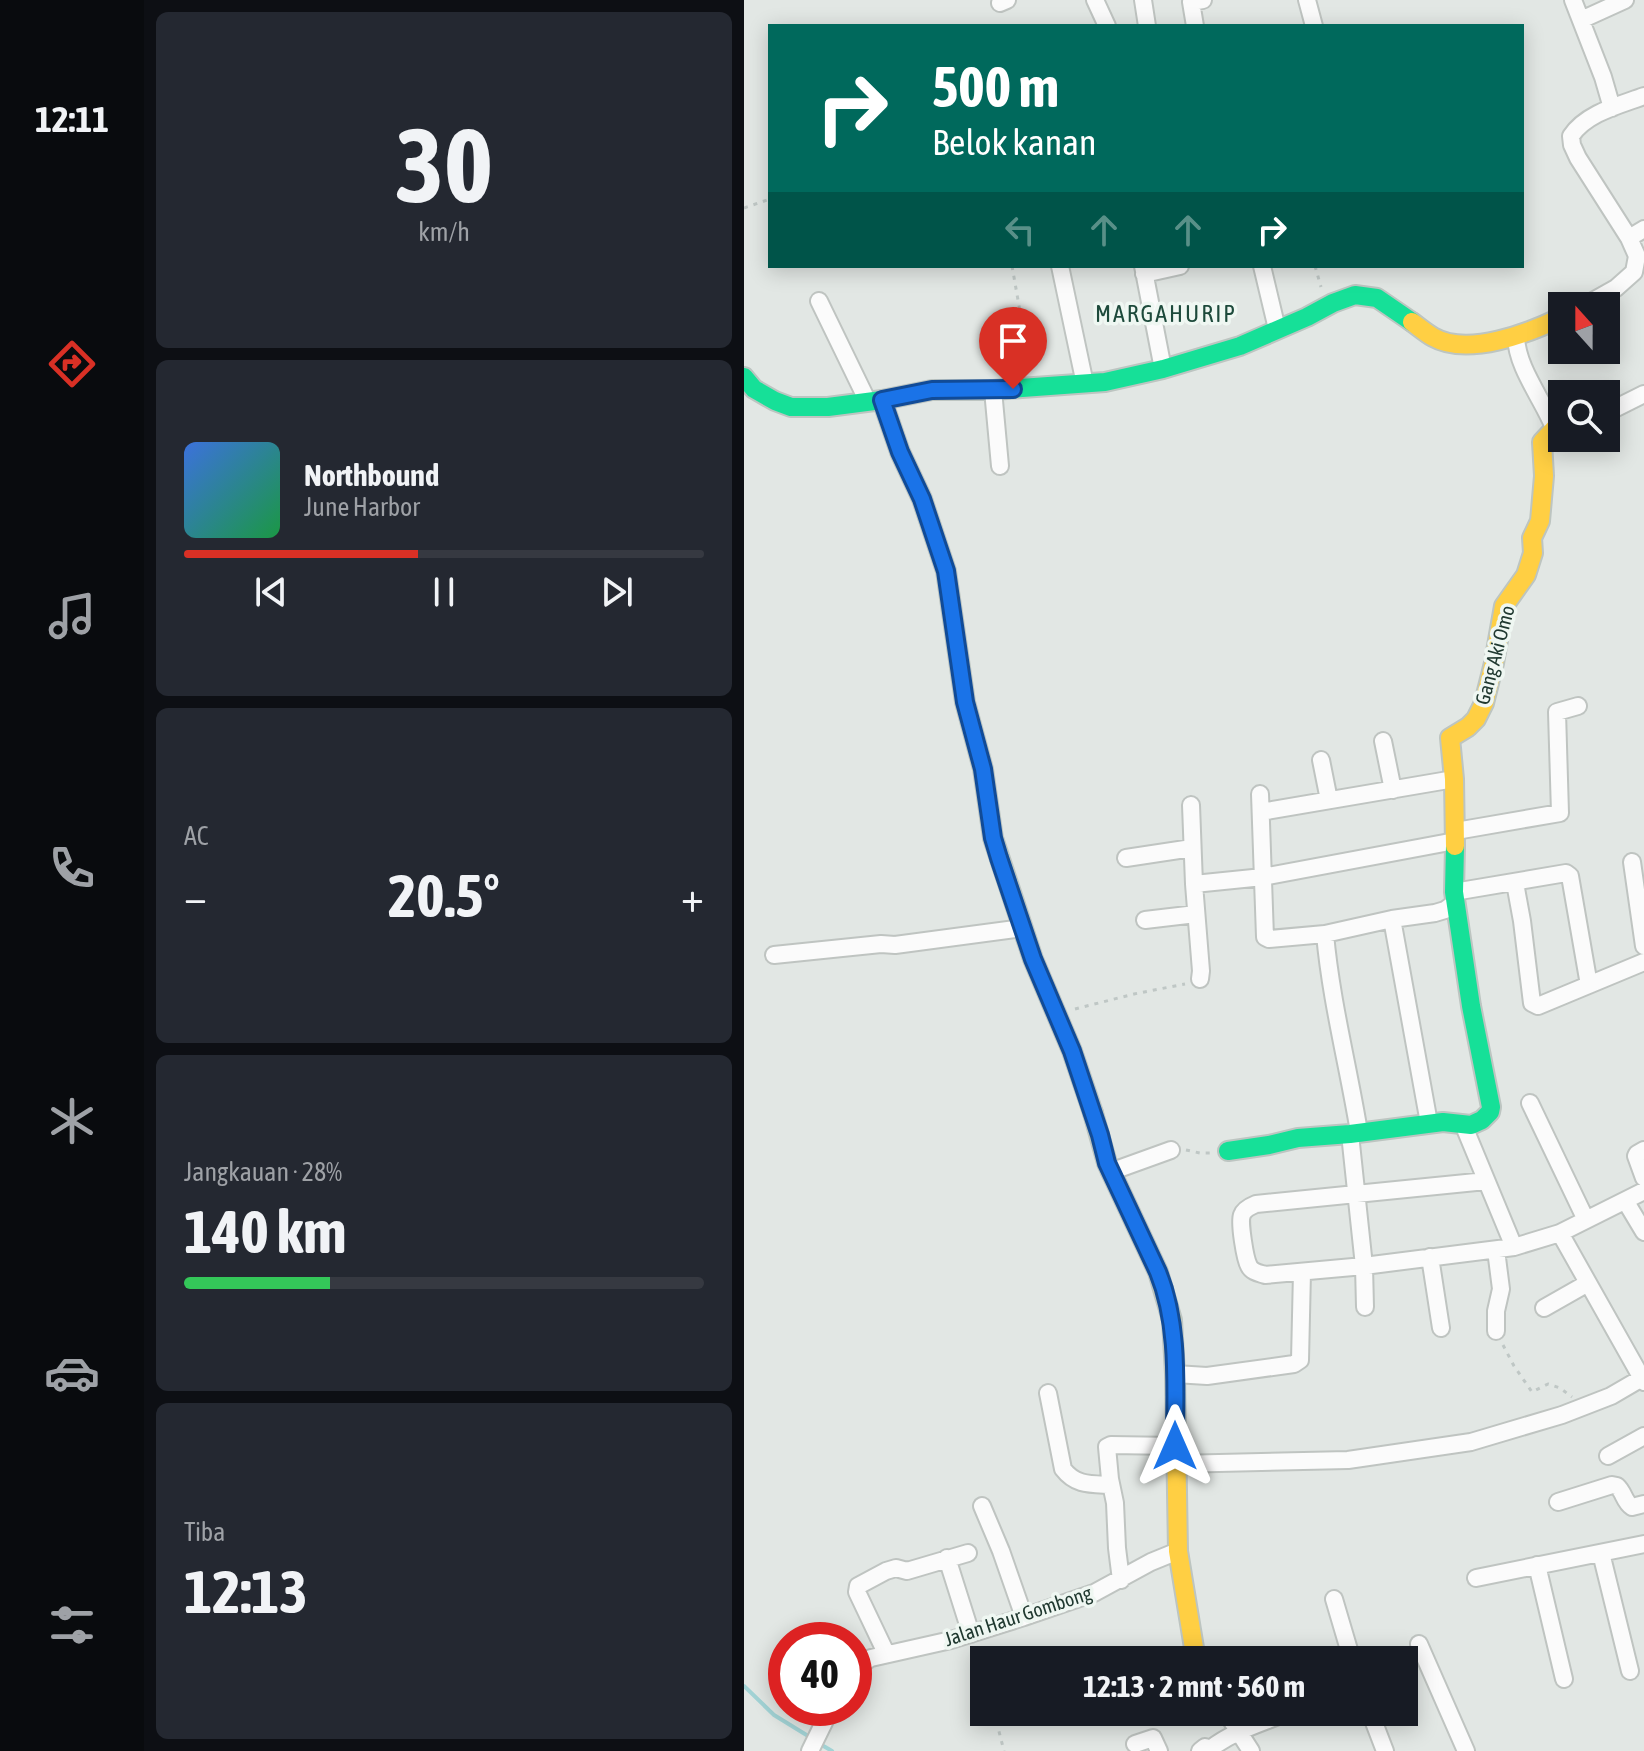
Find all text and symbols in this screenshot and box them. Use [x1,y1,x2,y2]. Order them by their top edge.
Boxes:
text: 500 m [932,55,1059,119]
icon: right [800,56,904,160]
text: 12:11 [35,98,109,140]
text: 30 [395,105,493,224]
text: Belok kanan [932,121,1097,163]
icon: left [998,208,1042,252]
icon: ahead [1082,208,1126,252]
icon: ahead [1166,208,1210,252]
icon: right [1250,208,1294,252]
text: km/h [418,217,470,247]
north arrow [1548,292,1620,364]
map controls [1548,292,1620,452]
district label: MARGAHURIP [1095,300,1237,327]
pin [979,307,1047,389]
icon: arrive [991,319,1035,363]
icon: directions [44,336,100,392]
button: search [1548,380,1620,452]
text: Northbound [304,458,439,492]
text: June Harbor [304,492,420,522]
icon: previous [249,570,293,614]
icon: pause [422,570,466,614]
icon: next [595,570,639,614]
icon: music [44,588,100,644]
street label: Gang Aki Omo [1470,603,1519,707]
text: AC [184,821,208,851]
icon: phone [44,840,100,896]
text: 20.5° [388,861,500,930]
text: − [184,871,207,921]
text: + [681,871,704,921]
icon: climate [44,1093,100,1149]
text: Jangkauan · 28% [184,1157,342,1187]
text: 140 km [184,1197,346,1266]
icon: car [44,1345,100,1401]
position arrow [1133,1404,1217,1488]
text: Tiba [184,1517,225,1547]
text: 12:13 [184,1557,307,1626]
street label: Jalan Haur Gombong [941,1581,1095,1650]
icon: filters [44,1597,100,1653]
speed limit sign: 40 [768,1622,872,1726]
text: 12:13 · 2 mnt · 560 m [1083,1669,1305,1703]

